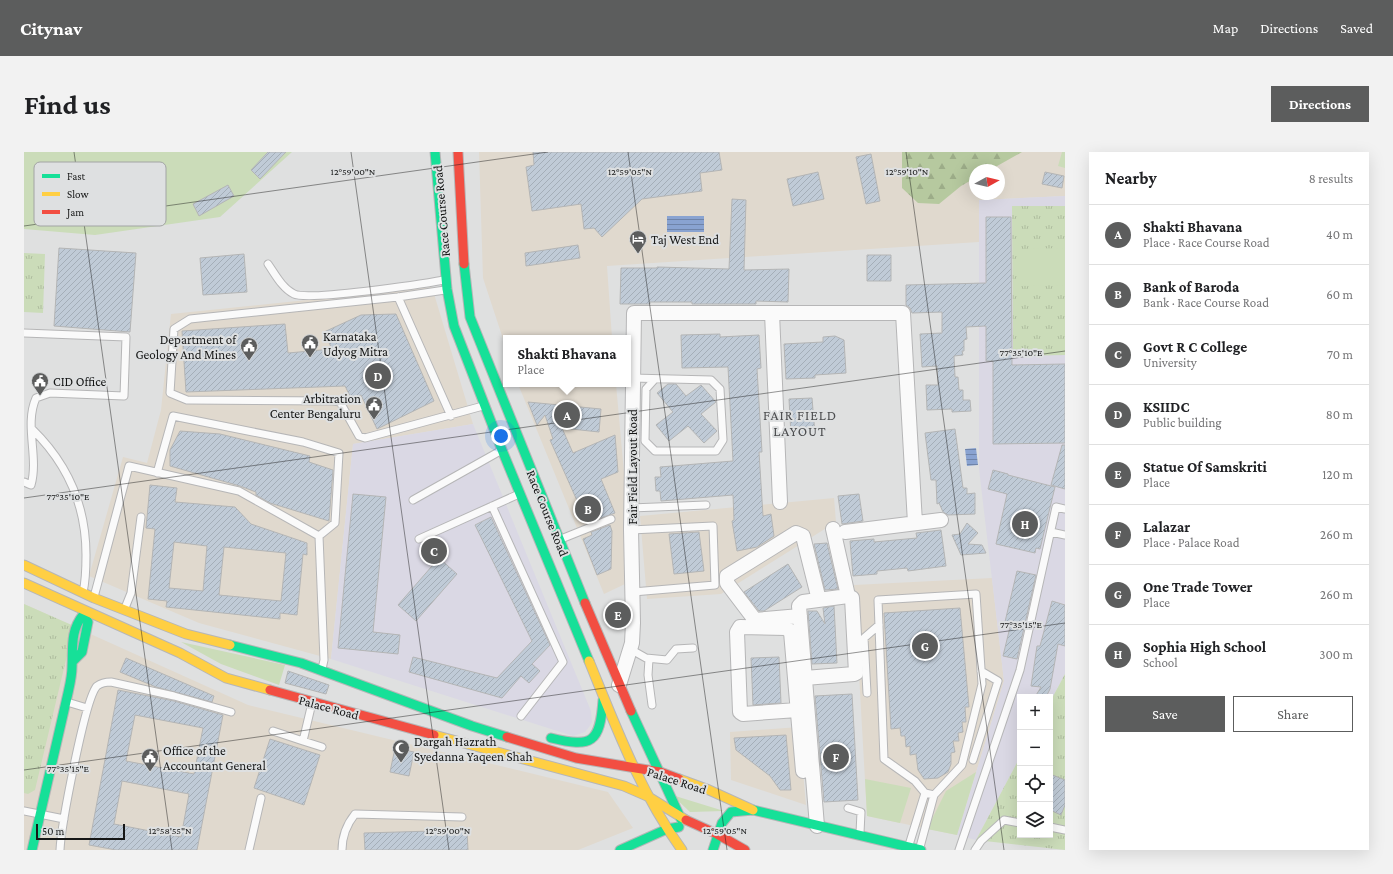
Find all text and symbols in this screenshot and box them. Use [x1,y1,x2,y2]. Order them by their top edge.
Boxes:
text: Citynav [20,18,82,39]
text: Map [1213,20,1238,36]
text: Directions [1260,20,1318,36]
text: Saved [1340,20,1373,36]
button: Directions [1271,86,1369,122]
text: Find us [24,89,111,120]
legend [34,162,166,226]
street label: Race Course Road [430,164,453,257]
north arrow [969,164,1005,200]
text: 12°59'00"N [331,166,376,177]
text: 12°59'05"N [608,166,652,177]
text: 12°59'10"N [886,166,929,177]
text: Nearby [1105,169,1157,188]
text: Fast [67,170,86,182]
text: 8 results [1309,171,1353,186]
text: Slow [67,188,89,200]
text: Jam [66,206,84,219]
text: Shakti Bhavana [1143,219,1242,235]
text: A [1114,227,1122,242]
text: 40 m [1326,227,1353,242]
hotel icon: Taj West End [628,229,648,254]
place label: Taj West End [651,232,719,248]
text: Place · Race Course Road [1143,235,1270,250]
text: Bank of Baroda [1143,279,1239,295]
text: B [1114,287,1122,302]
text: 60 m [1326,287,1353,302]
text: Bank · Race Course Road [1143,295,1269,310]
place label: Karnataka Udyog Mitra [323,329,388,359]
place label: Department of Geology And Mines [135,332,237,362]
public building icon: Karnataka Udyog Mitra [300,333,320,358]
popup [503,335,631,387]
public building icon: Department of Geology And Mines [239,336,259,361]
text: Govt R C College [1143,339,1247,355]
text: Shakti Bhavana [517,346,617,362]
text: 77°35'10"E [1000,347,1043,358]
text: C [1114,347,1122,362]
text: 70 m [1327,347,1353,362]
text: University [1143,355,1197,370]
pin: D [365,361,391,391]
text: Place [517,362,544,377]
public building icon: CID Office [30,371,50,396]
place label: CID Office [53,374,107,389]
place label: Arbitration Center Bengaluru [270,391,361,421]
public building icon: Arbitration Center Bengaluru [364,395,384,420]
text: KSIIDC [1143,399,1190,415]
pin: A [554,400,580,430]
district label: FAIR FIELD LAYOUT [763,407,837,439]
text: D [1114,407,1122,422]
text: 80 m [1326,407,1353,422]
street label: Fair Field Layout Road [625,409,640,525]
text: Public building [1143,415,1222,430]
your location [491,426,511,446]
text: Statue Of Samskriti [1143,459,1267,475]
text: E [1114,467,1122,482]
text: 120 m [1322,467,1353,482]
street label: Race Course Road [523,468,572,559]
text: Place [1143,475,1170,490]
text: 77°35'10"E [47,491,90,502]
pin: B [575,494,601,524]
pin: H [1012,509,1038,539]
text: Lalazar [1143,519,1190,535]
text: F [1115,527,1121,542]
text: 260 m [1320,527,1353,542]
text: Place · Palace Road [1143,535,1240,550]
pin: C [421,536,447,566]
text: One Trade Tower [1143,579,1253,595]
text: G [1114,587,1122,602]
text: 260 m [1320,587,1353,602]
text: Place [1143,595,1170,610]
pin: E [605,600,631,630]
text: 77°35'15"E [1000,619,1043,630]
pin: G [912,631,938,661]
text: Sophia High School [1143,639,1266,655]
text: H [1114,647,1122,662]
text: 300 m [1319,647,1353,662]
text: School [1143,655,1178,670]
street label: Palace Road [297,692,361,723]
map controls [1017,694,1053,838]
button: + [1017,694,1053,730]
button: Save [1105,696,1225,732]
button: Share [1233,696,1353,732]
button: − [1017,730,1053,766]
place label: Dargah Hazrath Syedanna Yaqeen Shah [414,734,532,764]
mosque icon: Dargah Hazrath Syedanna Yaqeen Shah [391,738,411,763]
pin: F [823,742,849,772]
place label: Office of the Accountant General [163,743,266,773]
public building icon: Office of the Accountant General [140,747,160,772]
text: 77°35'15"E [47,763,90,774]
street label: Palace Road [645,764,709,797]
button: locate [1017,766,1053,802]
button: layers [1017,802,1053,838]
scale bar [36,822,125,841]
text: 50 m [42,825,64,837]
text: 12°58'55"N [148,825,192,836]
text: 12°59'00"N [426,825,471,836]
text: 12°59'05"N [703,825,747,836]

